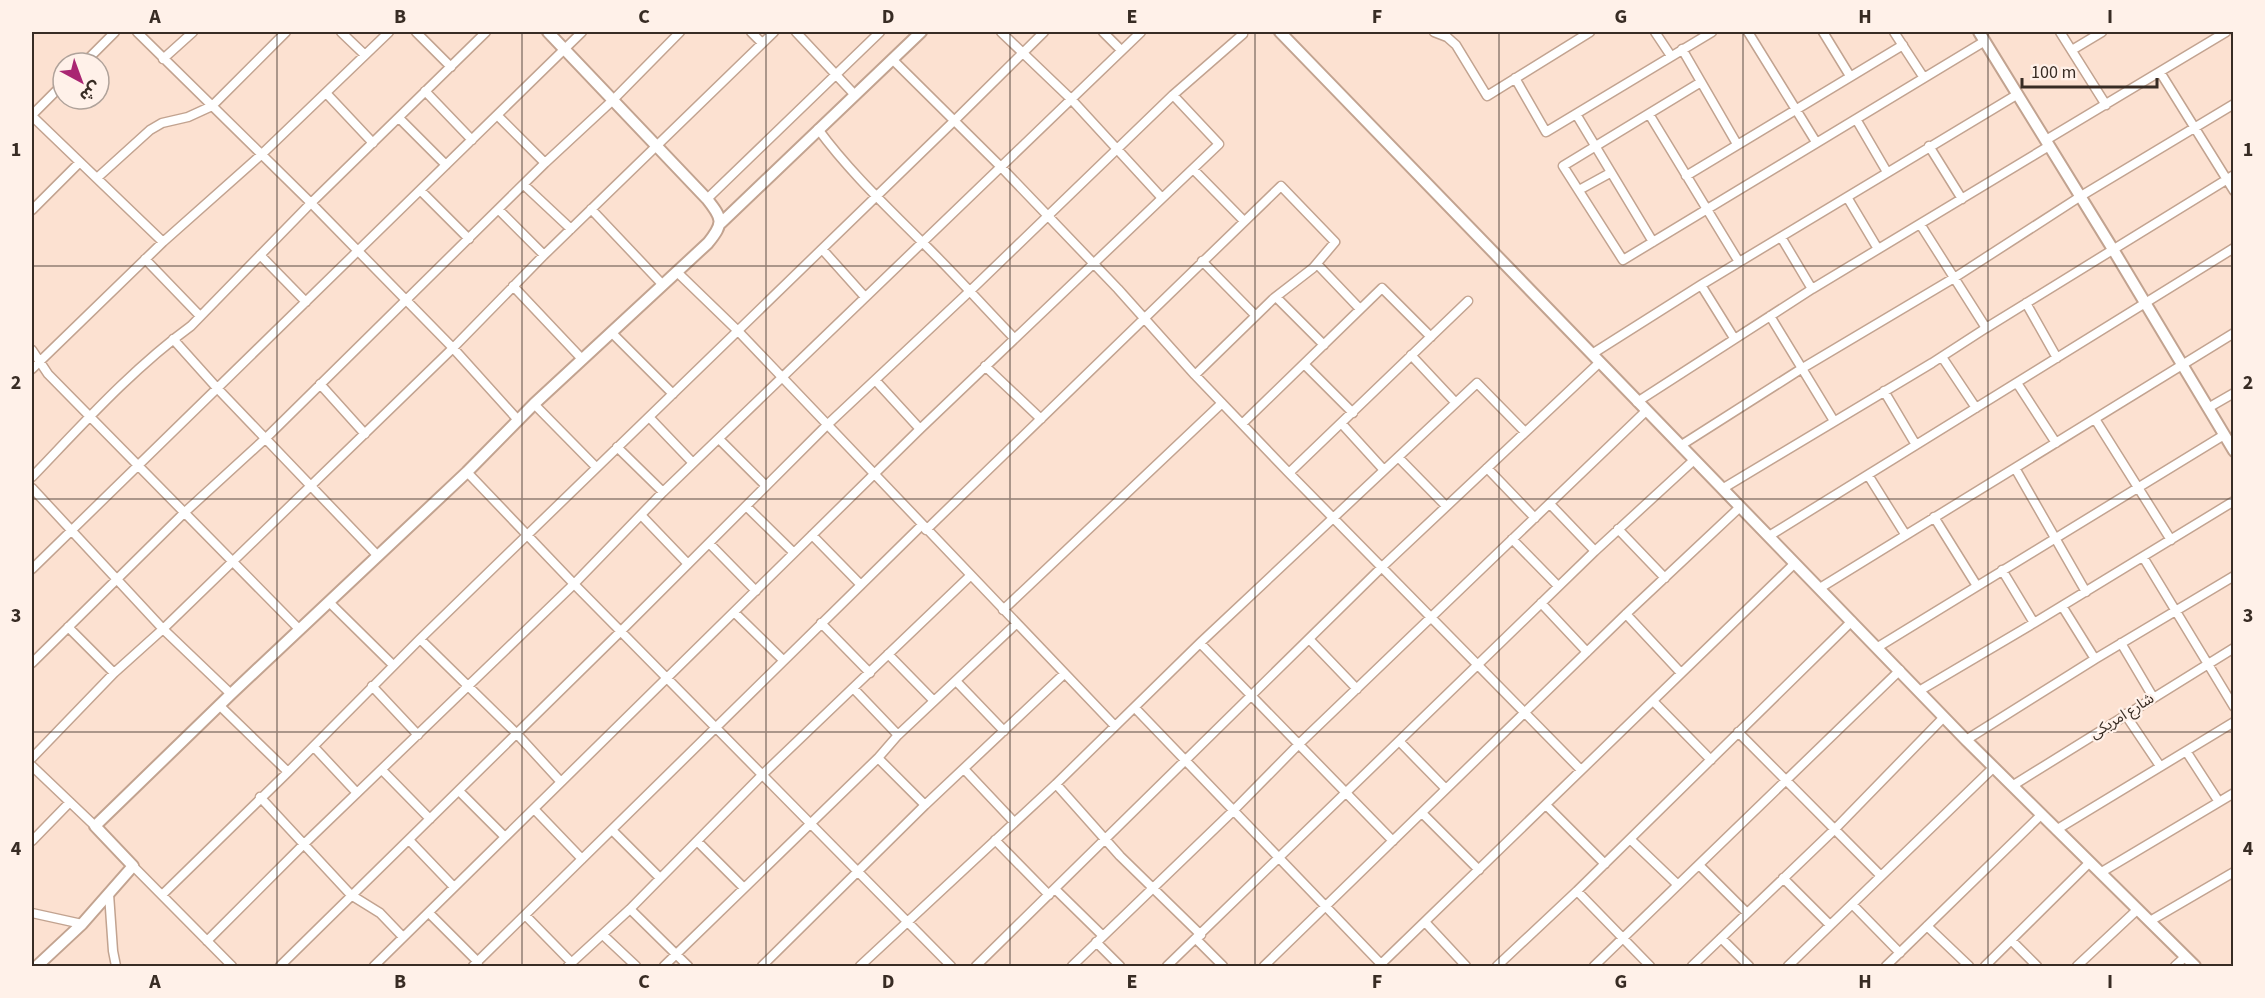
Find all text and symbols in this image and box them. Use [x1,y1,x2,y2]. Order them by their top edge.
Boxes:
text: A [148,3,161,31]
text: B [394,3,406,31]
text: C [638,3,650,31]
text: D [882,3,894,31]
text: E [1127,3,1137,31]
text: F [1372,3,1382,31]
text: G [1615,3,1627,31]
text: H [1858,3,1872,31]
text: I [2107,3,2113,31]
north arrow [51,51,111,111]
scale bar [2022,51,2157,89]
text: 100 m [2031,60,2076,85]
text: ش [75,76,106,107]
text: 1 [11,136,21,164]
text: 1 [2243,136,2253,164]
text: 2 [11,369,21,397]
text: 2 [2243,369,2253,397]
text: 3 [11,602,21,630]
text: 3 [2243,602,2253,630]
street label: شارع امريكى [2086,688,2159,745]
text: 4 [11,835,22,863]
text: 4 [2243,835,2254,863]
text: A [148,968,161,996]
text: B [394,968,406,996]
text: C [638,968,650,996]
text: D [882,968,894,996]
text: E [1127,968,1137,996]
text: F [1372,968,1382,996]
text: G [1615,968,1627,996]
text: H [1858,968,1872,996]
text: I [2107,968,2113,996]

